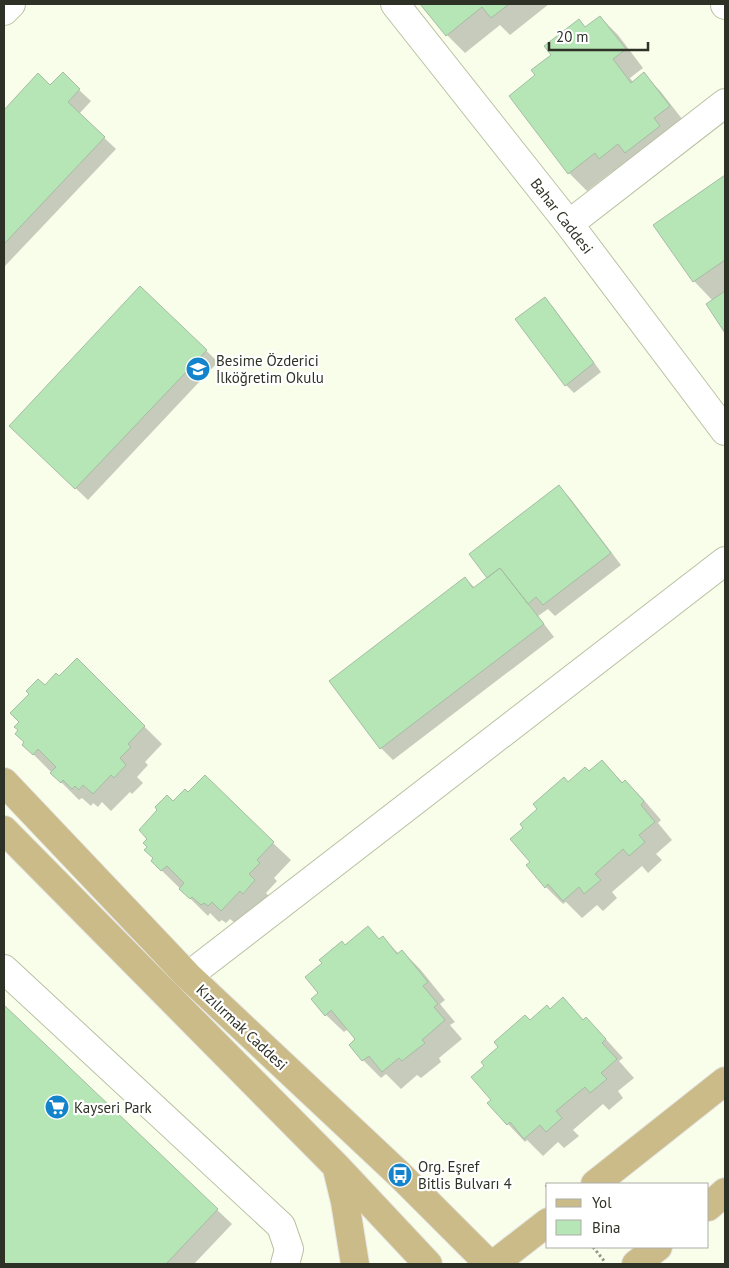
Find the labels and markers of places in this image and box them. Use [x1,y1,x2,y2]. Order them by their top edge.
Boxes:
place label: Besime Özderici İlköğretim Okulu [216,351,324,387]
school or university icon: Besime Özderici İlköğretim Okulu [185,356,211,382]
supermarket icon: Kayseri Park [44,1094,70,1120]
place label: Kayseri Park [74,1098,153,1117]
place label: Org. Eşref Bitlis Bulvarı 4 [418,1157,512,1193]
bus stop icon: Org. Eşref Bitlis Bulvarı 4 [387,1162,413,1188]

